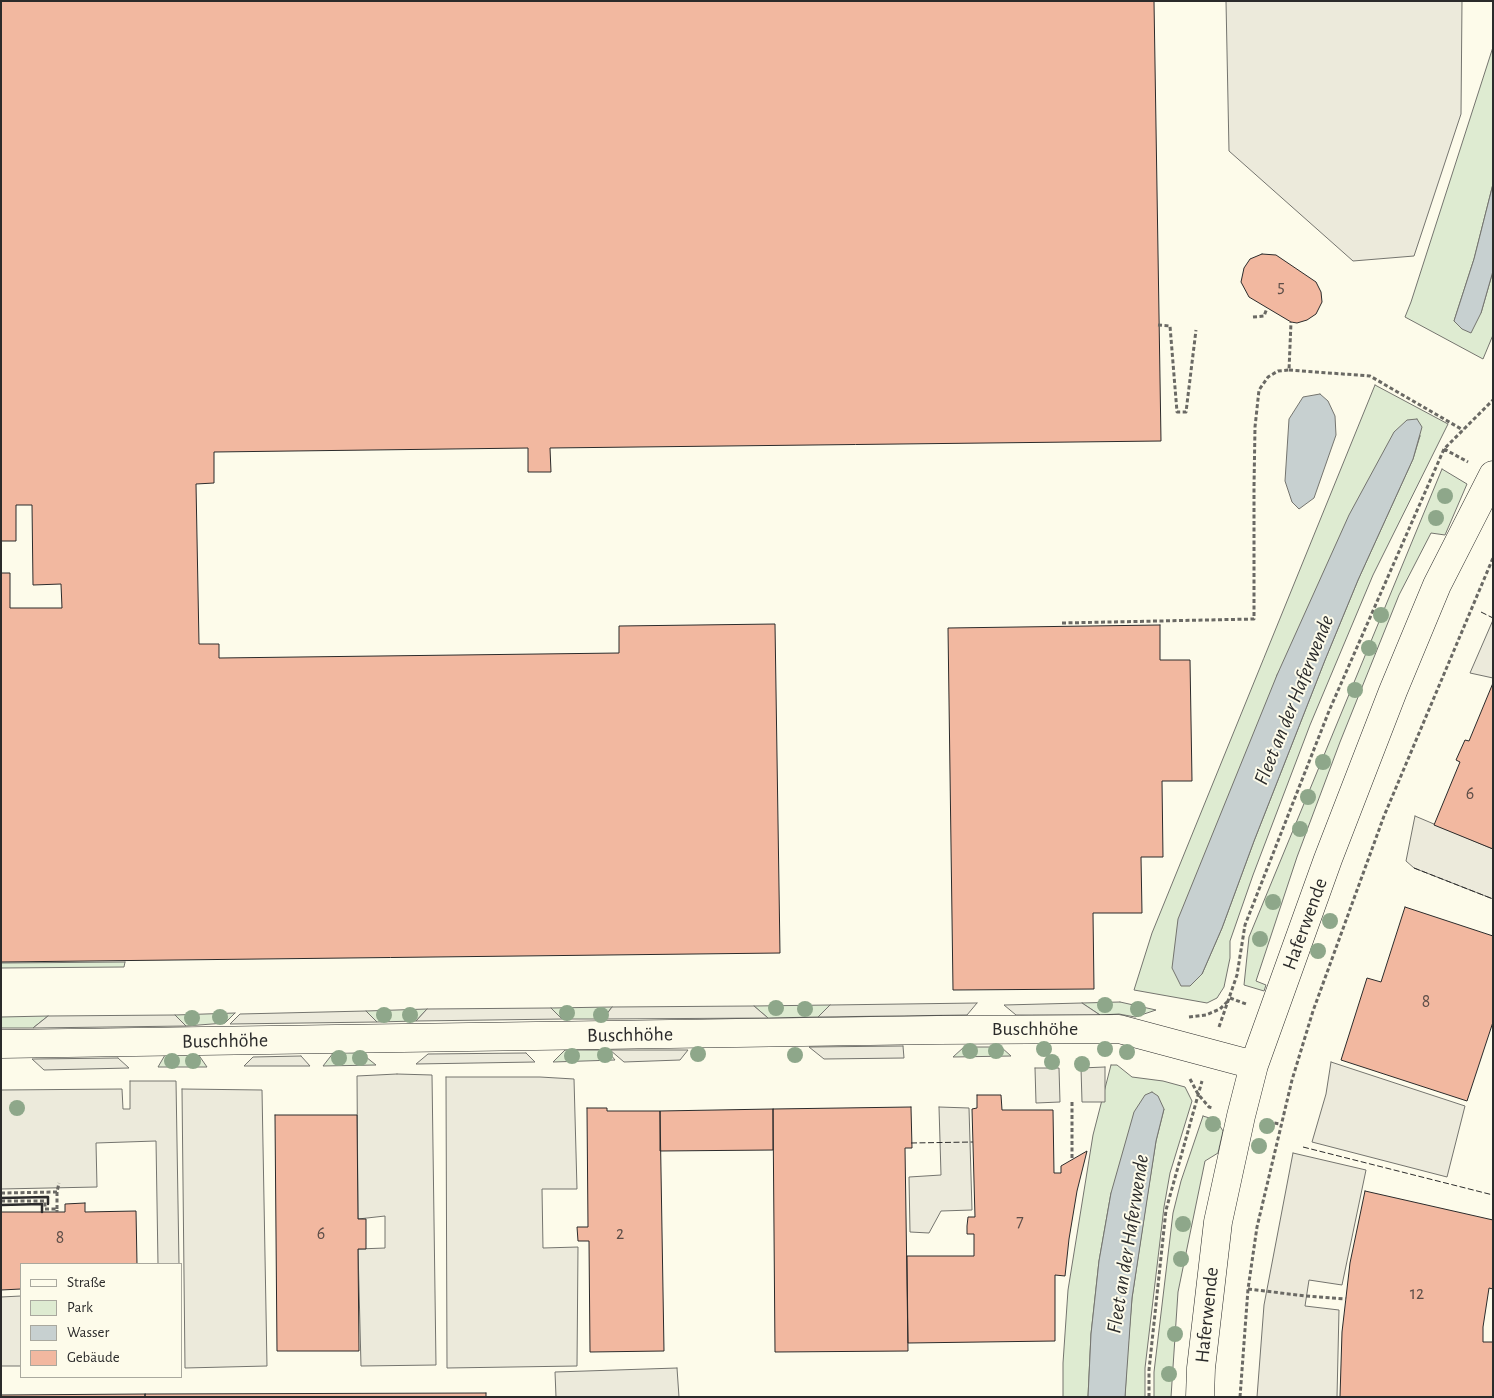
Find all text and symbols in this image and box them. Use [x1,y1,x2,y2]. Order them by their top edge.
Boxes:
house number: 5 [1277,276,1285,298]
water label: Fleet an der Haferwende [1248,611,1340,789]
house number: 6 [1466,783,1474,805]
street label: Haferwende [1277,875,1333,973]
house number: 8 [1422,991,1430,1013]
street label: Buschhöhe [992,1017,1078,1041]
street label: Buschhöhe [587,1022,673,1048]
street label: Buschhöhe [182,1028,268,1054]
water label: Fleet an der Haferwende [1101,1153,1155,1335]
house number: 7 [1016,1211,1024,1233]
house number: 6 [317,1223,325,1245]
house number: 2 [616,1223,624,1245]
house number: 8 [56,1227,64,1249]
legend [20,1263,182,1378]
street label: Haferwende [1190,1266,1224,1364]
text: Straße [67,1275,106,1290]
house number: 12 [1410,1283,1424,1305]
text: Park [67,1300,93,1315]
text: Wasser [67,1325,109,1340]
text: Gebäude [67,1350,120,1365]

